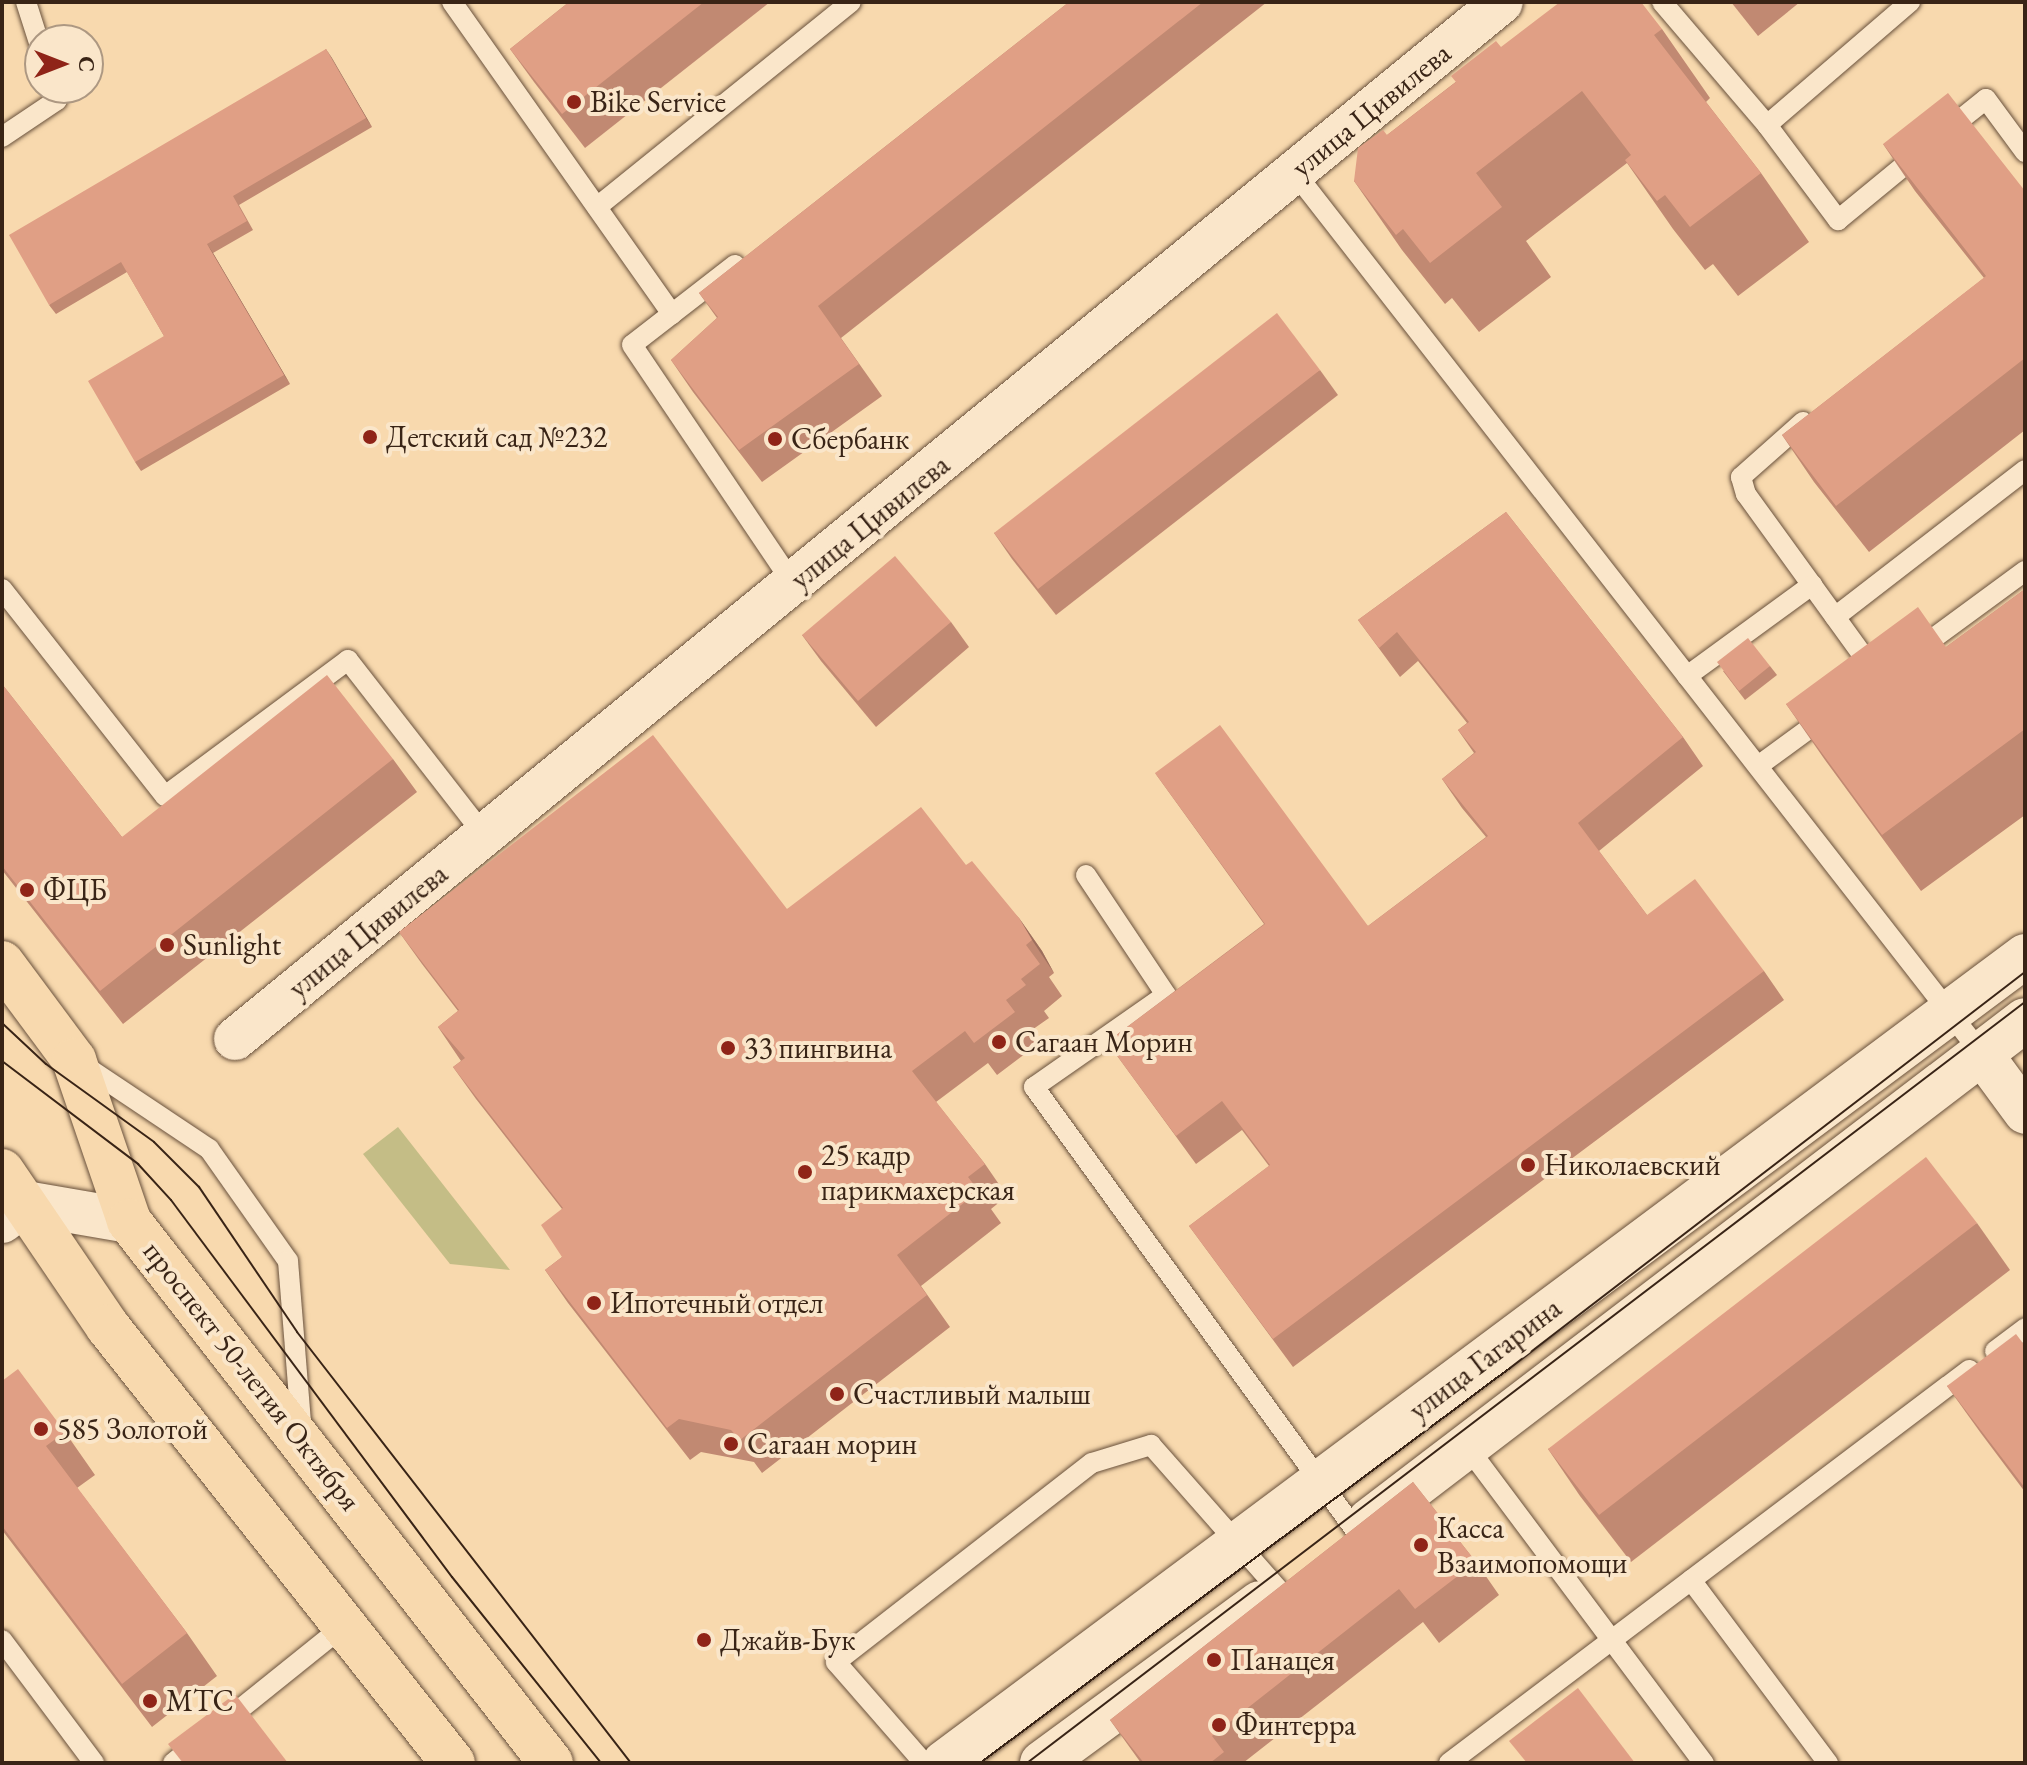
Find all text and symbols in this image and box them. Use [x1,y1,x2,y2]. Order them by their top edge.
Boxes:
north arrow [24,24,104,104]
street label: улица Цивилева [1284,35,1458,185]
text: С [72,56,101,72]
place label: Bike Service [590,84,726,120]
marker: Bike Service [565,93,583,111]
place label: Детский сад №232 [386,419,608,455]
place label: Сбербанк [791,421,909,457]
marker: Детский сад №232 [361,428,379,446]
marker: Сбербанк [766,430,784,448]
street label: улица Цивилева [783,447,957,597]
street label: улица Цивилева [281,856,455,1006]
place label: ФЦБ [43,872,107,908]
marker: ФЦБ [18,881,36,899]
place label: Sunlight [183,927,281,963]
marker: Sunlight [158,936,176,954]
place label: Сагаан Морин [1015,1024,1193,1060]
place label: 33 пингвина [744,1030,892,1066]
marker: Сагаан Морин [990,1033,1008,1051]
marker: 33 пингвина [719,1039,737,1057]
place label: 25 кадр парикмахерская [821,1137,1015,1208]
place label: Николаевский [1544,1147,1721,1183]
marker: Николаевский [1519,1156,1537,1174]
marker: 25 кадр парикмахерская [796,1163,814,1181]
street label: проспект 50-летия Октября [136,1234,368,1518]
place label: Ипотечный отдел [610,1285,823,1321]
street label: улица Гагарина [1402,1290,1568,1428]
marker: Ипотечный отдел [585,1294,603,1312]
place label: Счастливый малыш [853,1376,1091,1412]
marker: Счастливый малыш [828,1385,846,1403]
place label: 585 Золотой [57,1411,208,1447]
marker: 585 Золотой [32,1420,50,1438]
place label: Сагаан морин [747,1426,917,1462]
marker: Сагаан морин [722,1435,740,1453]
place label: Касса Взаимопомощи [1437,1510,1627,1580]
marker: Касса Взаимопомощи [1412,1536,1430,1554]
place label: Джайв-Бук [720,1622,856,1658]
marker: Джайв-Бук [695,1631,713,1649]
place label: Панацея [1230,1642,1335,1678]
marker: Панацея [1205,1651,1223,1669]
place label: МТС [166,1683,234,1719]
marker: МТС [141,1692,159,1710]
place label: Финтерра [1235,1707,1356,1743]
marker: Финтерра [1210,1716,1228,1734]

